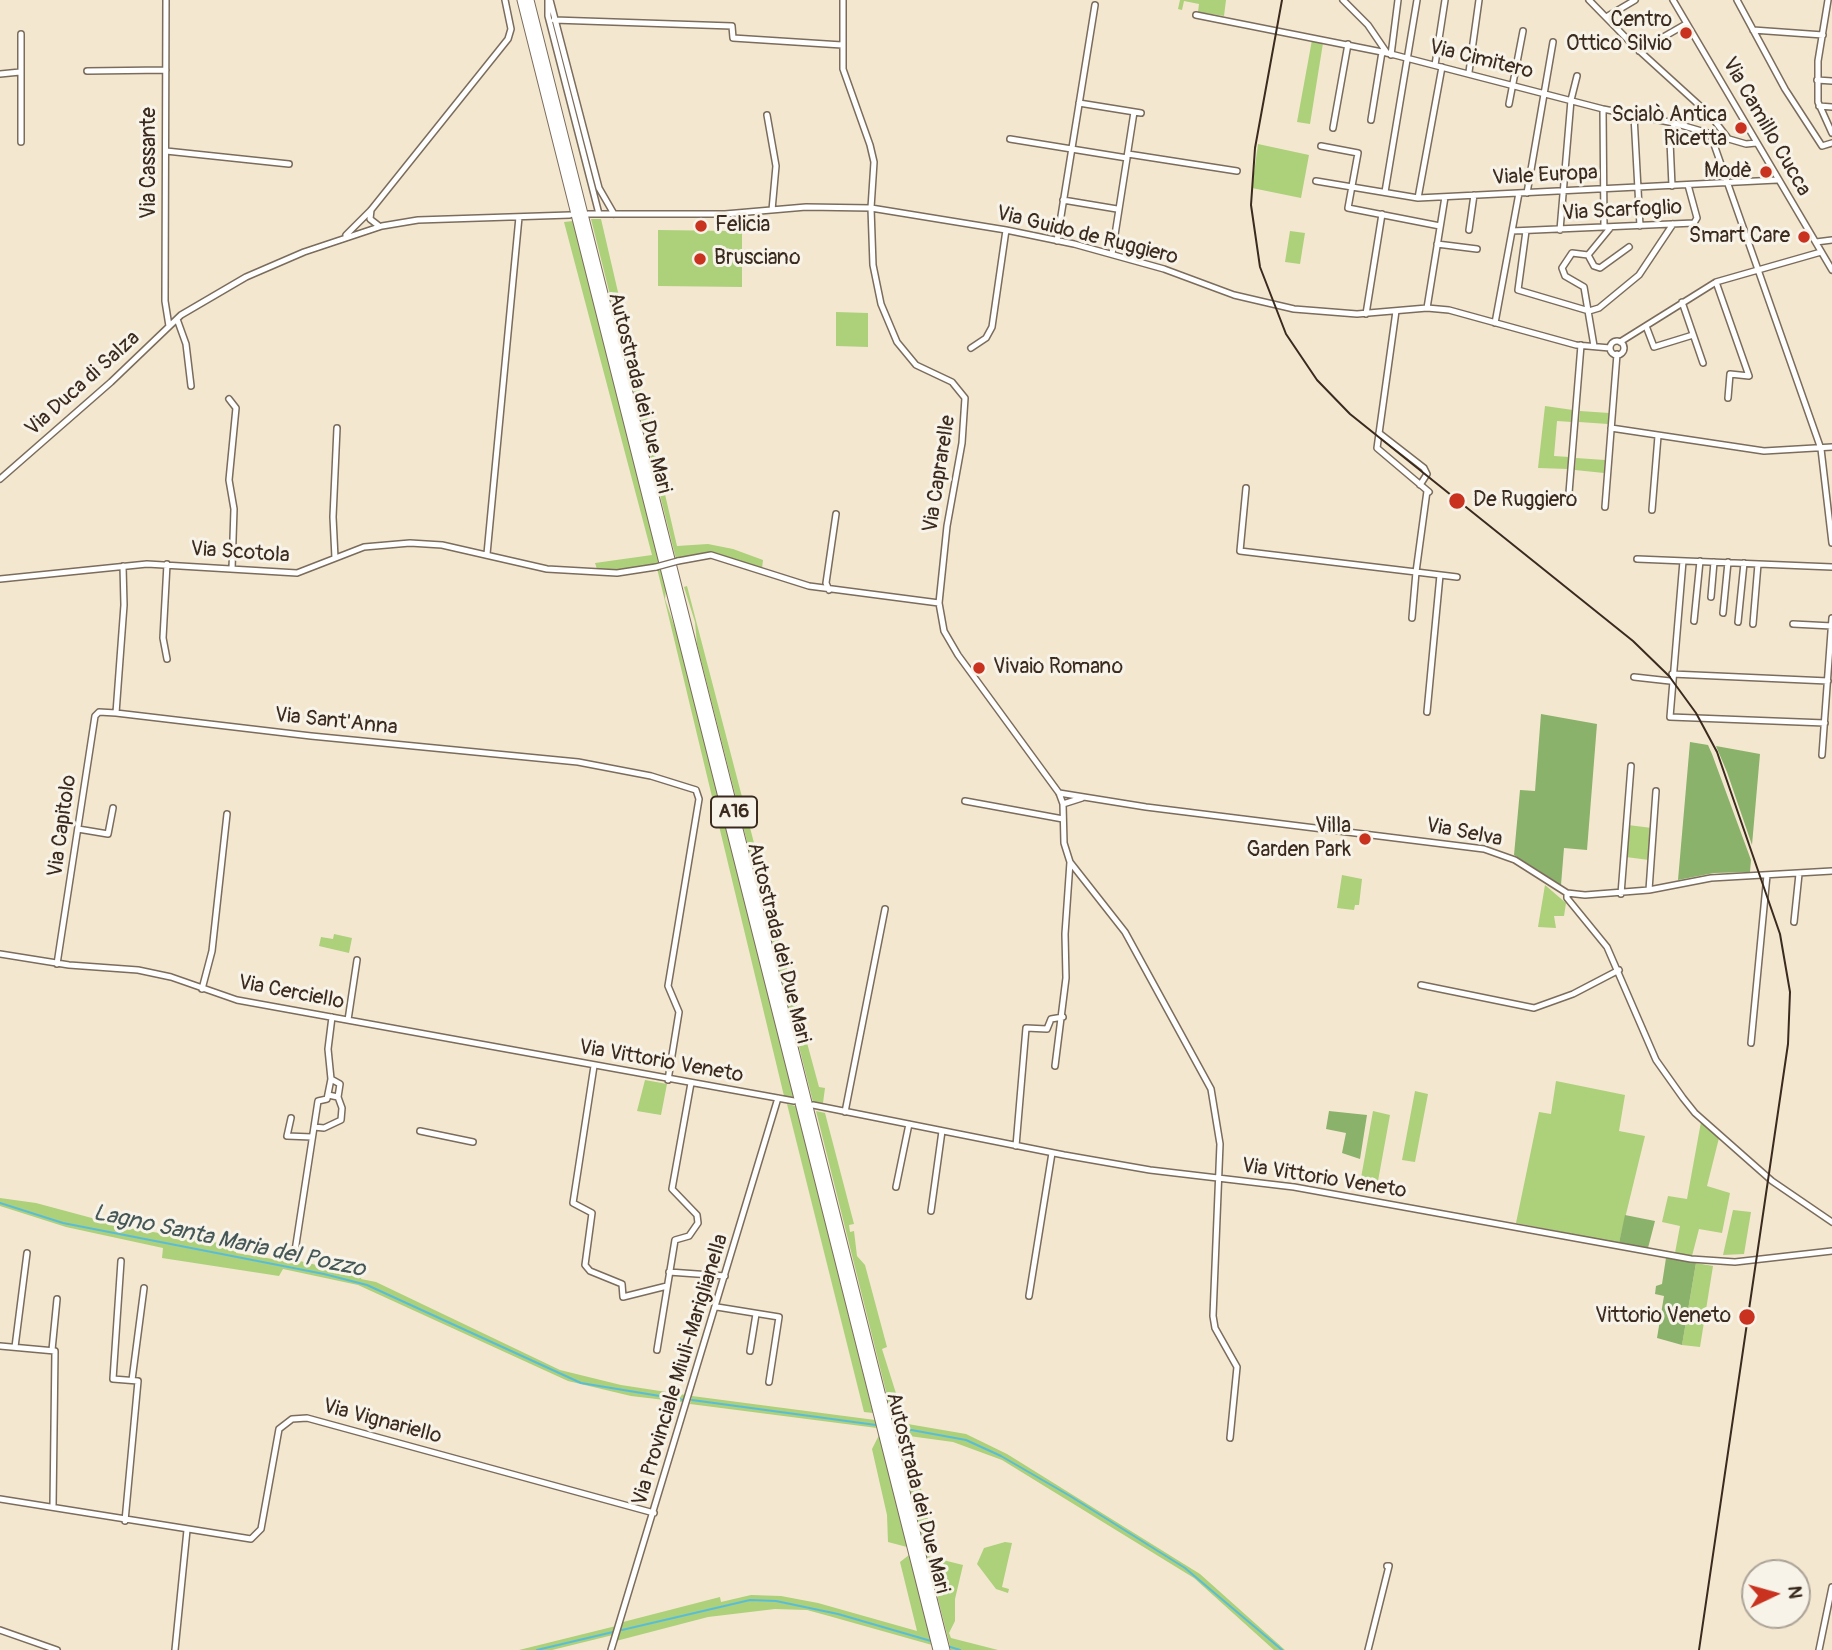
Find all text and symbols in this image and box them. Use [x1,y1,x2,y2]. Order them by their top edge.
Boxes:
place label: Centro Ottico Silvio [1566,8,1672,58]
marker: Centro Ottico Silvio [1678,25,1694,41]
street label: Via Cimitero [1426,35,1536,85]
street label: Via Camillo Cucca [1716,53,1816,201]
place label: Scialò Antica Ricetta [1612,103,1727,153]
street label: Via Cassante [137,107,163,219]
marker: Scialò Antica Ricetta [1733,120,1749,136]
place label: Modè [1704,159,1752,185]
street label: Viale Europa [1492,161,1598,191]
marker: Modè [1758,164,1774,180]
street label: Via Scarfoglio [1561,195,1683,227]
street label: Via Guido de Ruggiero [994,201,1180,271]
place label: Felicia [715,213,770,239]
marker: Felicia [693,218,709,234]
place label: Smart Care [1689,224,1790,250]
marker: Smart Care [1796,229,1812,245]
place label: Brusciano [714,246,800,272]
marker: Brusciano [692,251,708,267]
street label: Autostrada dei Due Mari [602,290,676,496]
street label: Via Duca di Salza [21,326,145,442]
street label: Via Caprarelle [918,414,962,534]
place label: De Ruggiero [1473,488,1577,514]
marker: De Ruggiero [1447,491,1467,511]
street label: Via Scotola [190,537,290,569]
place label: Vivaio Romano [993,655,1123,681]
marker: Vivaio Romano [971,660,987,676]
street label: Via Sant'Anna [273,703,399,741]
street label: Via Capitolo [43,773,83,879]
road number: A16 [711,796,757,828]
street label: Via Selva [1424,813,1504,853]
place label: Villa Garden Park [1247,814,1351,864]
marker: Villa Garden Park [1357,831,1373,847]
street label: Autostrada dei Due Mari [741,840,815,1046]
street label: Via Cerciello [236,970,346,1016]
street label: Via Vittorio Veneto [577,1035,745,1089]
street label: Via Vittorio Veneto [1240,1154,1408,1204]
water label: Lagno Santa Maria del Pozzo [91,1200,367,1284]
street label: Via Provinciale Miuli-Mariglianella [628,1231,734,1509]
place label: Vittorio Veneto [1595,1304,1731,1330]
marker: Vittorio Veneto [1737,1307,1757,1327]
street label: Autostrada dei Due Mari [880,1390,954,1596]
street label: Via Vignariello [320,1394,444,1450]
north arrow [1741,1559,1811,1629]
text: N [1782,1585,1807,1600]

